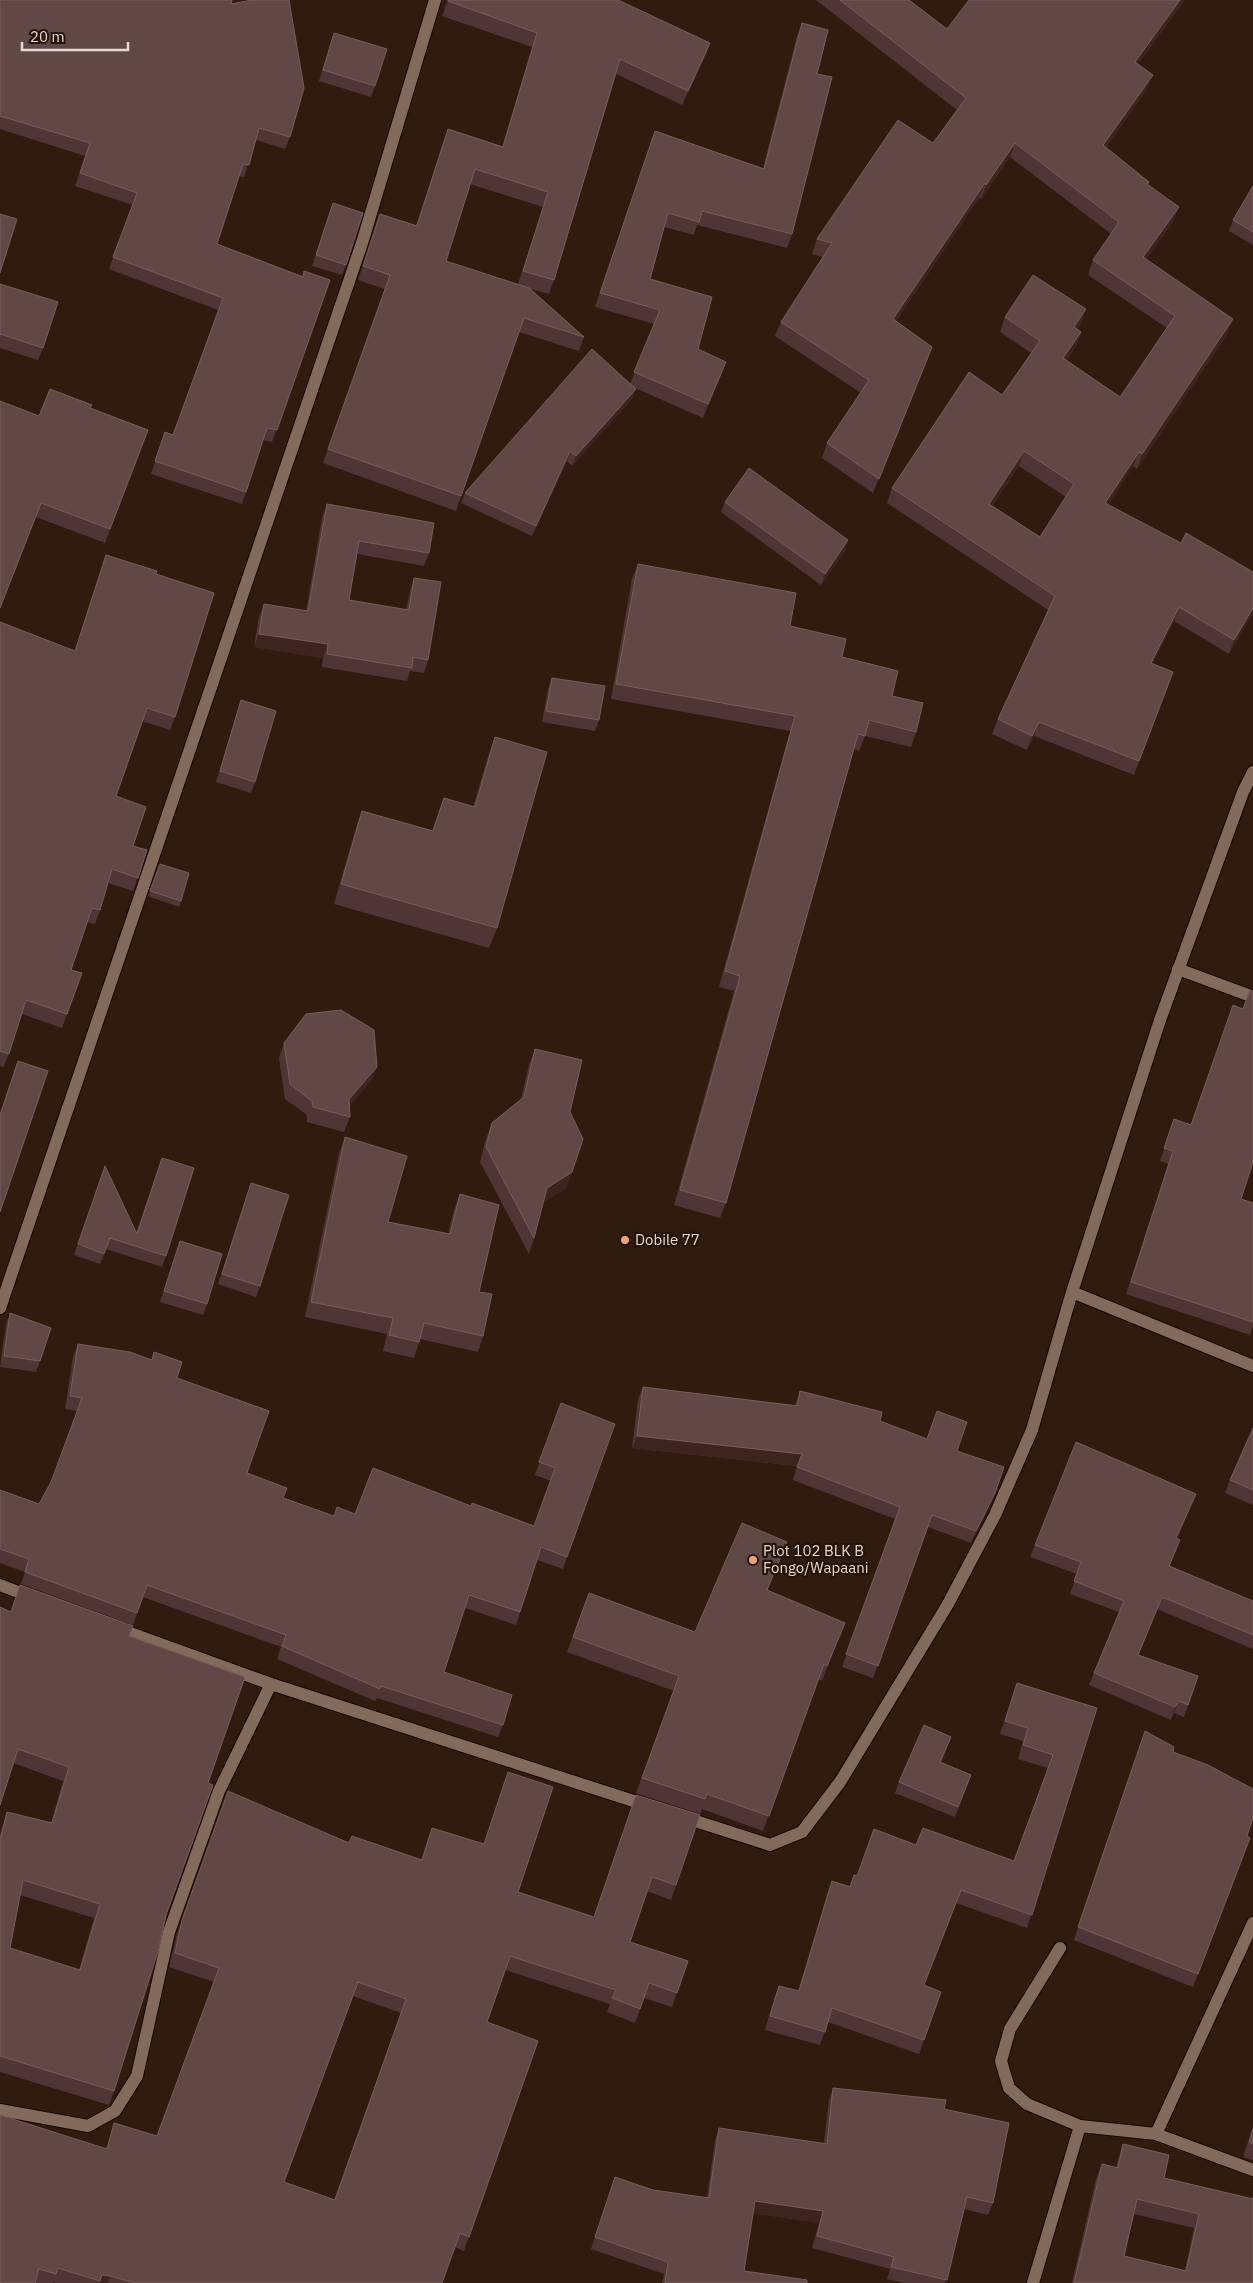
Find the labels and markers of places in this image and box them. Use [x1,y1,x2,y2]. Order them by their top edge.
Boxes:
place label: Dobile 77 [635,1230,700,1249]
marker: Dobile 77 [619,1234,631,1246]
place label: Plot 102 BLK B Fongo/Wapaani [763,1541,868,1577]
marker: Plot 102 BLK B Fongo/Wapaani [747,1554,759,1566]

